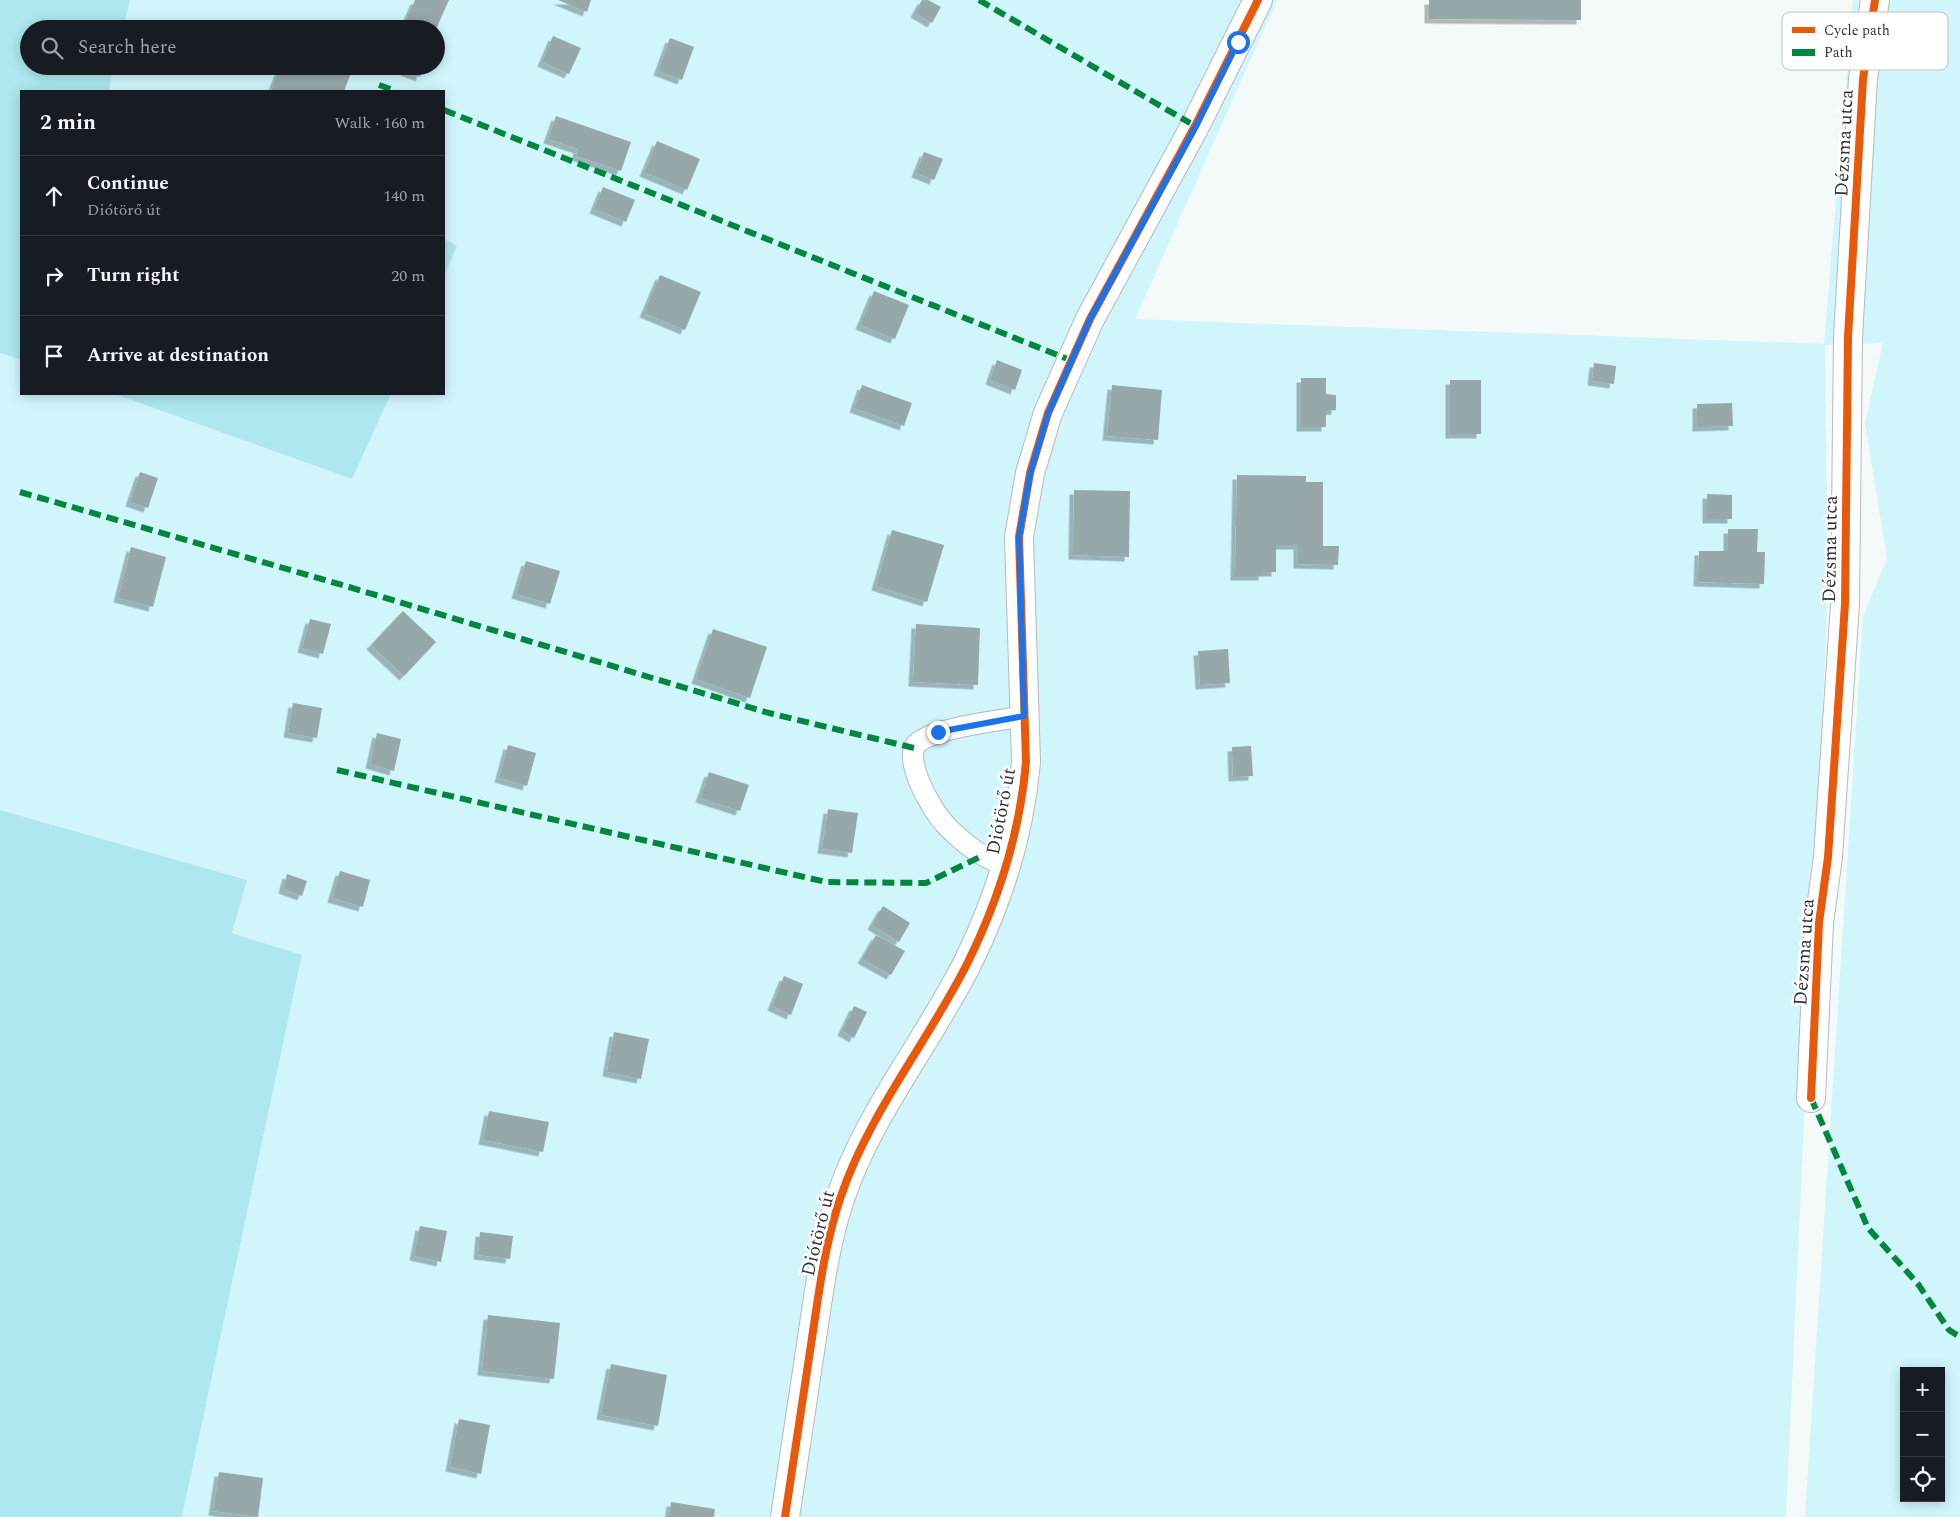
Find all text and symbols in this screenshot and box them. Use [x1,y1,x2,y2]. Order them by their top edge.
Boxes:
legend [1782,12,1948,70]
search box [20,20,445,75]
text: Cycle path [1824,20,1890,41]
route start [1227,31,1250,54]
text: Search here [78,33,177,62]
icon: search [38,34,66,62]
text: Path [1824,42,1853,63]
street label: Dézsma utca [1827,88,1862,197]
text: 2 min [40,107,96,139]
text: Walk · 160 m [334,111,425,135]
text: Continue [87,169,169,198]
icon: ahead [40,182,68,210]
text: 140 m [383,184,425,208]
text: Diótörő út [87,198,161,222]
text: Turn right [87,261,180,290]
icon: right [40,262,68,290]
text: 20 m [391,264,425,288]
text: Arrive at destination [87,341,269,370]
icon: arrive [40,342,68,370]
street label: Dézsma utca [1815,494,1846,603]
route end [927,721,950,744]
street label: Diótörő út [979,765,1024,857]
street label: Dézsma utca [1786,897,1823,1007]
street label: Diótörő út [794,1187,843,1279]
map controls [1900,1367,1945,1502]
button: + [1900,1367,1945,1412]
button: − [1900,1412,1945,1457]
button: locate [1900,1457,1945,1502]

